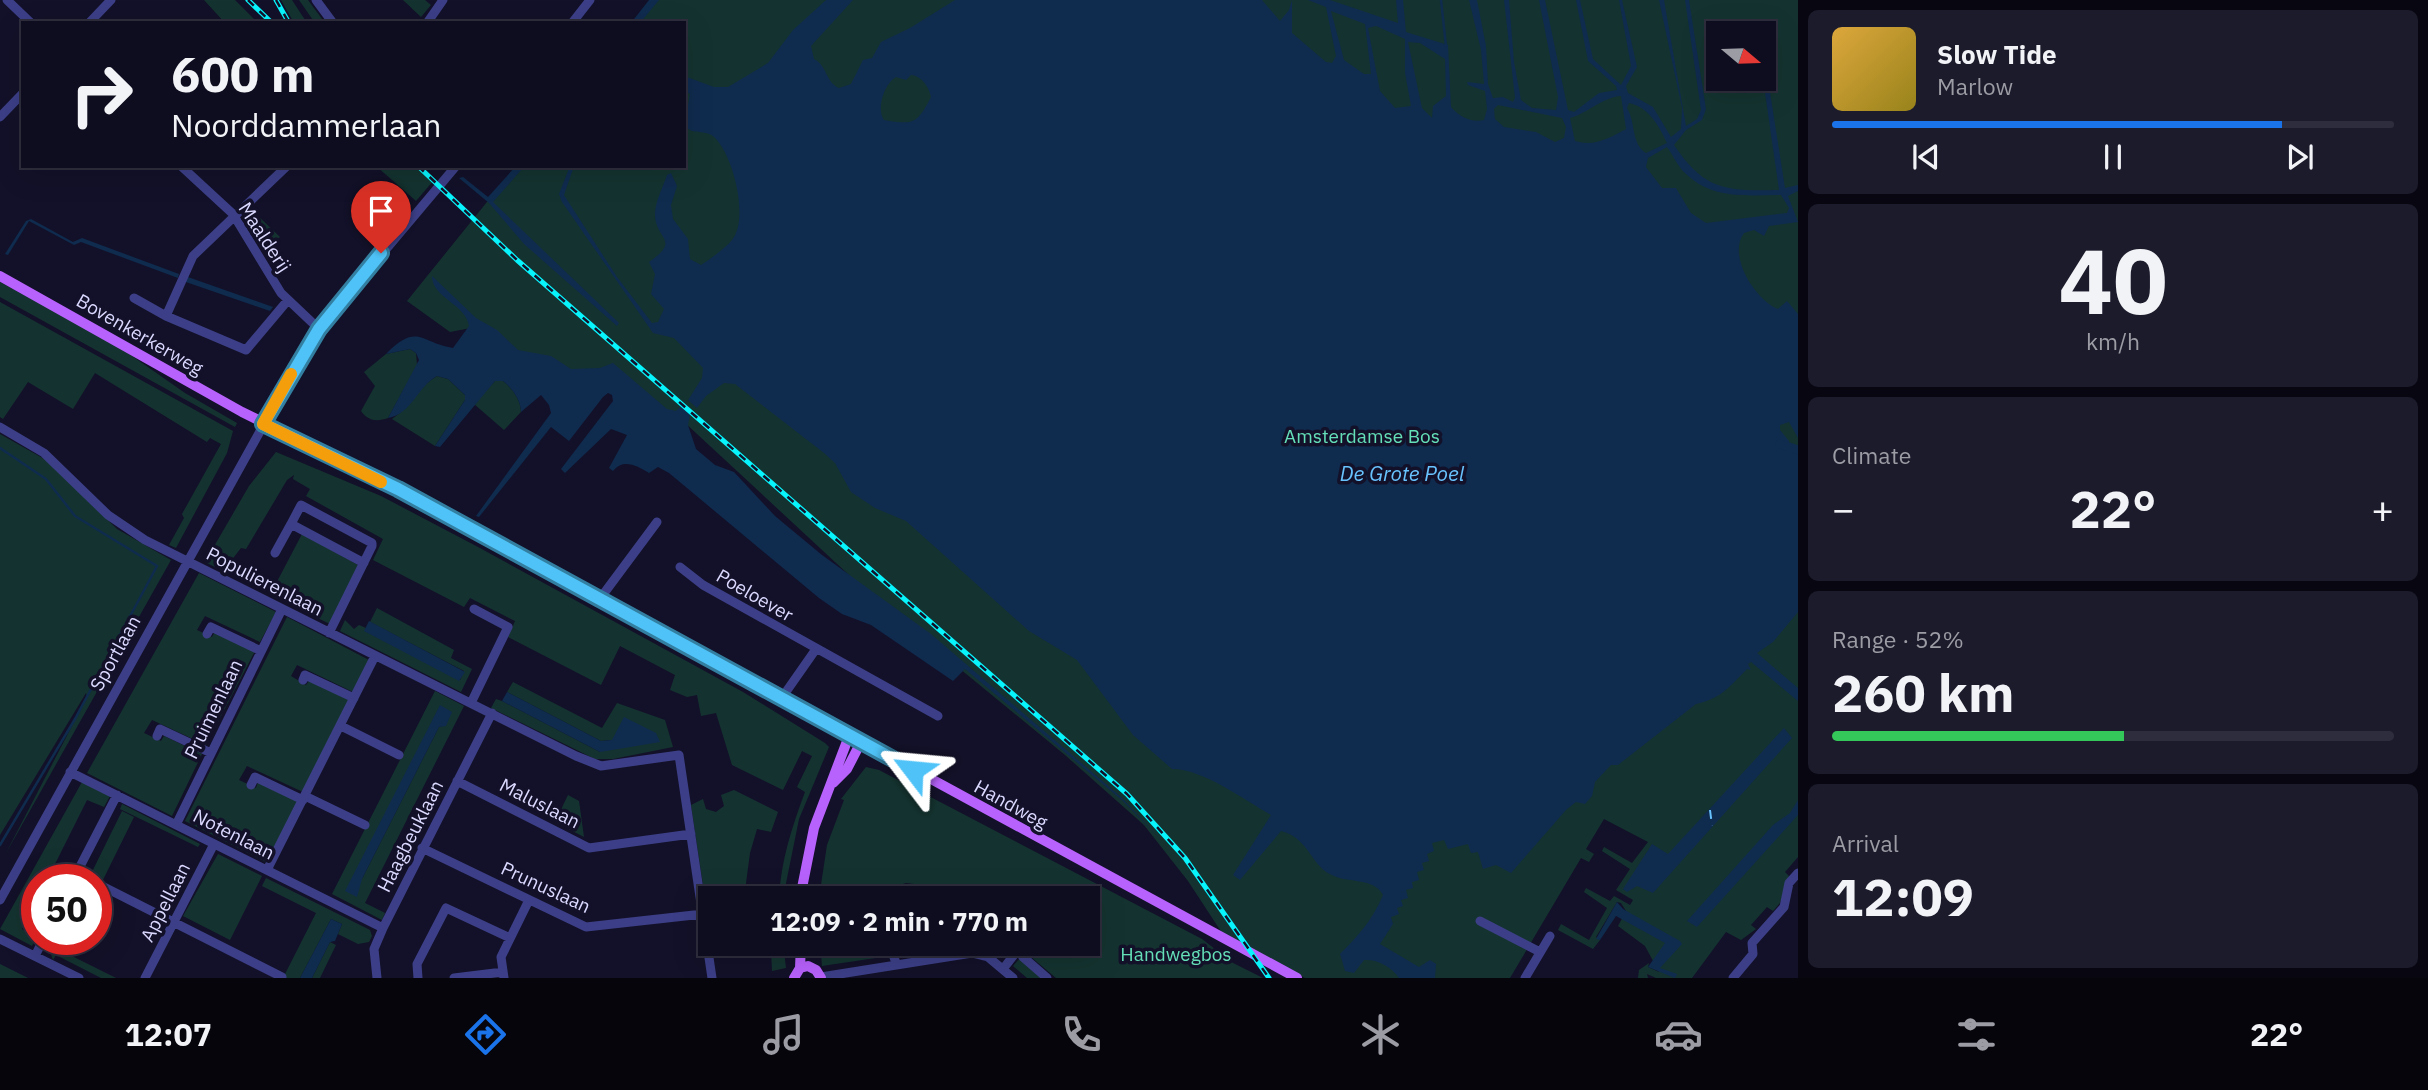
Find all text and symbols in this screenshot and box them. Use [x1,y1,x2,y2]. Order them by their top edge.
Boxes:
north arrow [1706,21,1776,91]
map controls [1706,21,1776,91]
text: Slow Tide [1937,37,2057,71]
text: 600 m [171,42,315,105]
icon: right [56,49,147,140]
text: Marlow [1937,71,2013,101]
text: Noorddammerlaan [171,104,441,146]
icon: previous [1907,138,1945,176]
icon: pause [2094,138,2132,176]
icon: next [2281,138,2319,176]
pin [351,181,411,253]
icon: arrive [362,192,400,230]
street label: Maalderij [233,197,297,277]
text: 40 [2058,221,2168,339]
street label: Bovenkerkerweg [72,288,208,380]
text: km/h [2086,326,2140,356]
park label: Amsterdamse Bos [1284,424,1440,448]
text: Climate [1832,440,1911,470]
water label: De Grote Poel [1340,459,1465,487]
text: 22° [2070,475,2156,542]
text: − [1832,484,1855,533]
text: + [2371,484,2394,533]
street label: Populierenlaan [202,541,328,621]
street label: Poeloever [712,563,798,627]
street label: Sportlaan [84,611,146,695]
text: Range · 52% [1832,624,1964,654]
street label: Pruimenlaan [179,655,247,763]
text: 260 km [1832,659,2014,726]
position arrow [876,733,950,807]
street label: Maluslaan [496,773,584,833]
street label: Handweg [970,774,1052,834]
street label: Haagbeuklaan [372,776,448,896]
street label: Notenlaan [189,803,279,865]
text: Arrival [1832,828,1899,858]
street label: Prunuslaan [497,856,595,918]
street label: Appellaan [135,858,195,946]
text: 12:09 [1832,863,1974,930]
speed limit sign: 50 [21,864,112,955]
text: 12:09 · 2 min · 770 m [770,904,1028,938]
park label: Handwegbos [1120,942,1232,966]
icon: directions [461,1010,510,1059]
icon: music [759,1010,808,1059]
icon: phone [1057,1010,1106,1059]
icon: climate [1356,1010,1405,1059]
icon: car [1654,1010,1703,1059]
icon: filters [1952,1010,2001,1059]
text: 12:07 [125,1013,212,1055]
text: 22° [2250,1013,2303,1055]

